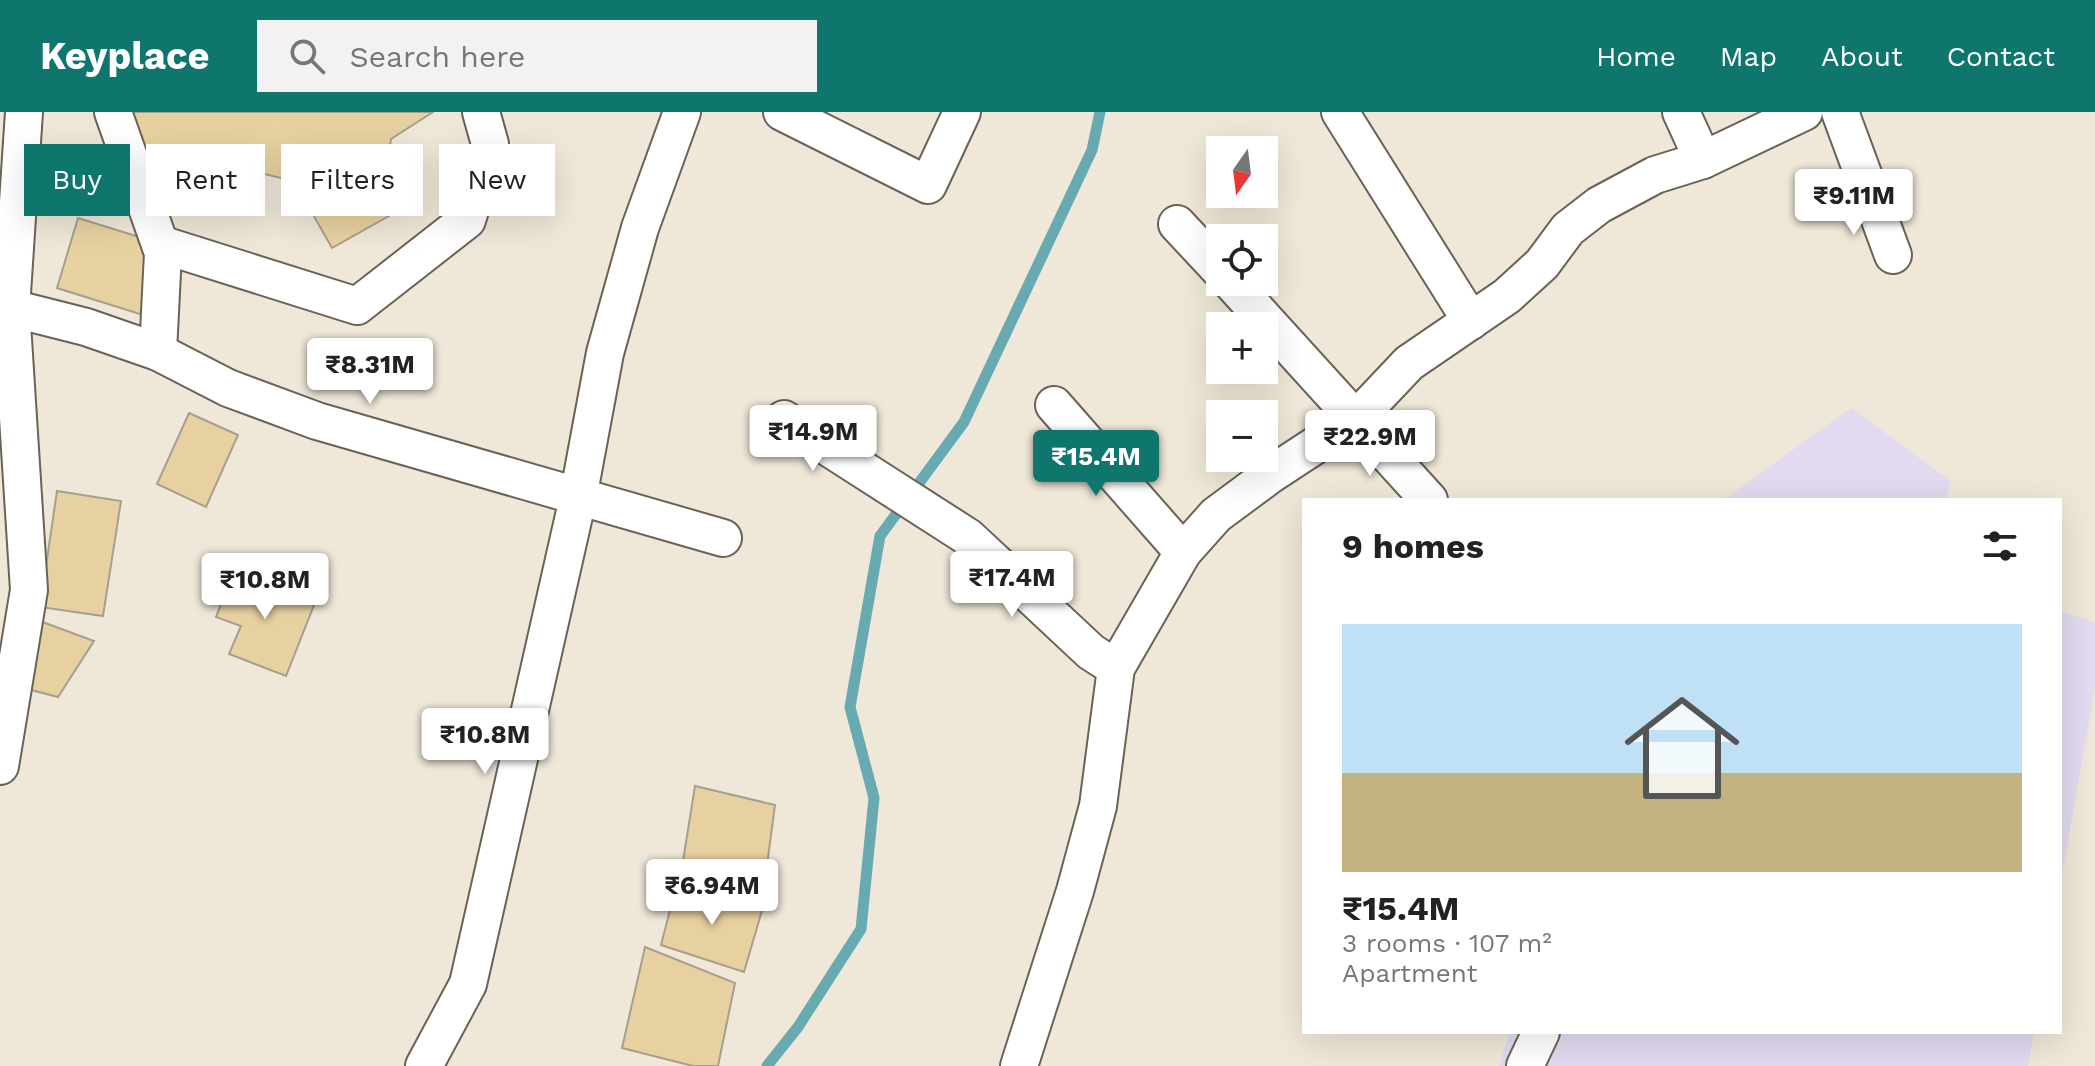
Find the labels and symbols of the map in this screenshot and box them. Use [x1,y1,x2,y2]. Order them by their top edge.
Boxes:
north arrow [1206,136,1278,208]
pin: ₹9.11M [1789,169,1919,237]
pin: ₹8.31M [305,338,435,406]
pin: ₹14.9M [748,405,878,473]
pin: ₹22.9M [1305,410,1435,478]
pin: ₹15.4M [1031,430,1161,498]
pin: ₹17.4M [947,551,1077,619]
pin: ₹10.8M [200,553,330,621]
pin: ₹10.8M [420,708,550,776]
pin: ₹6.94M [647,859,777,927]

